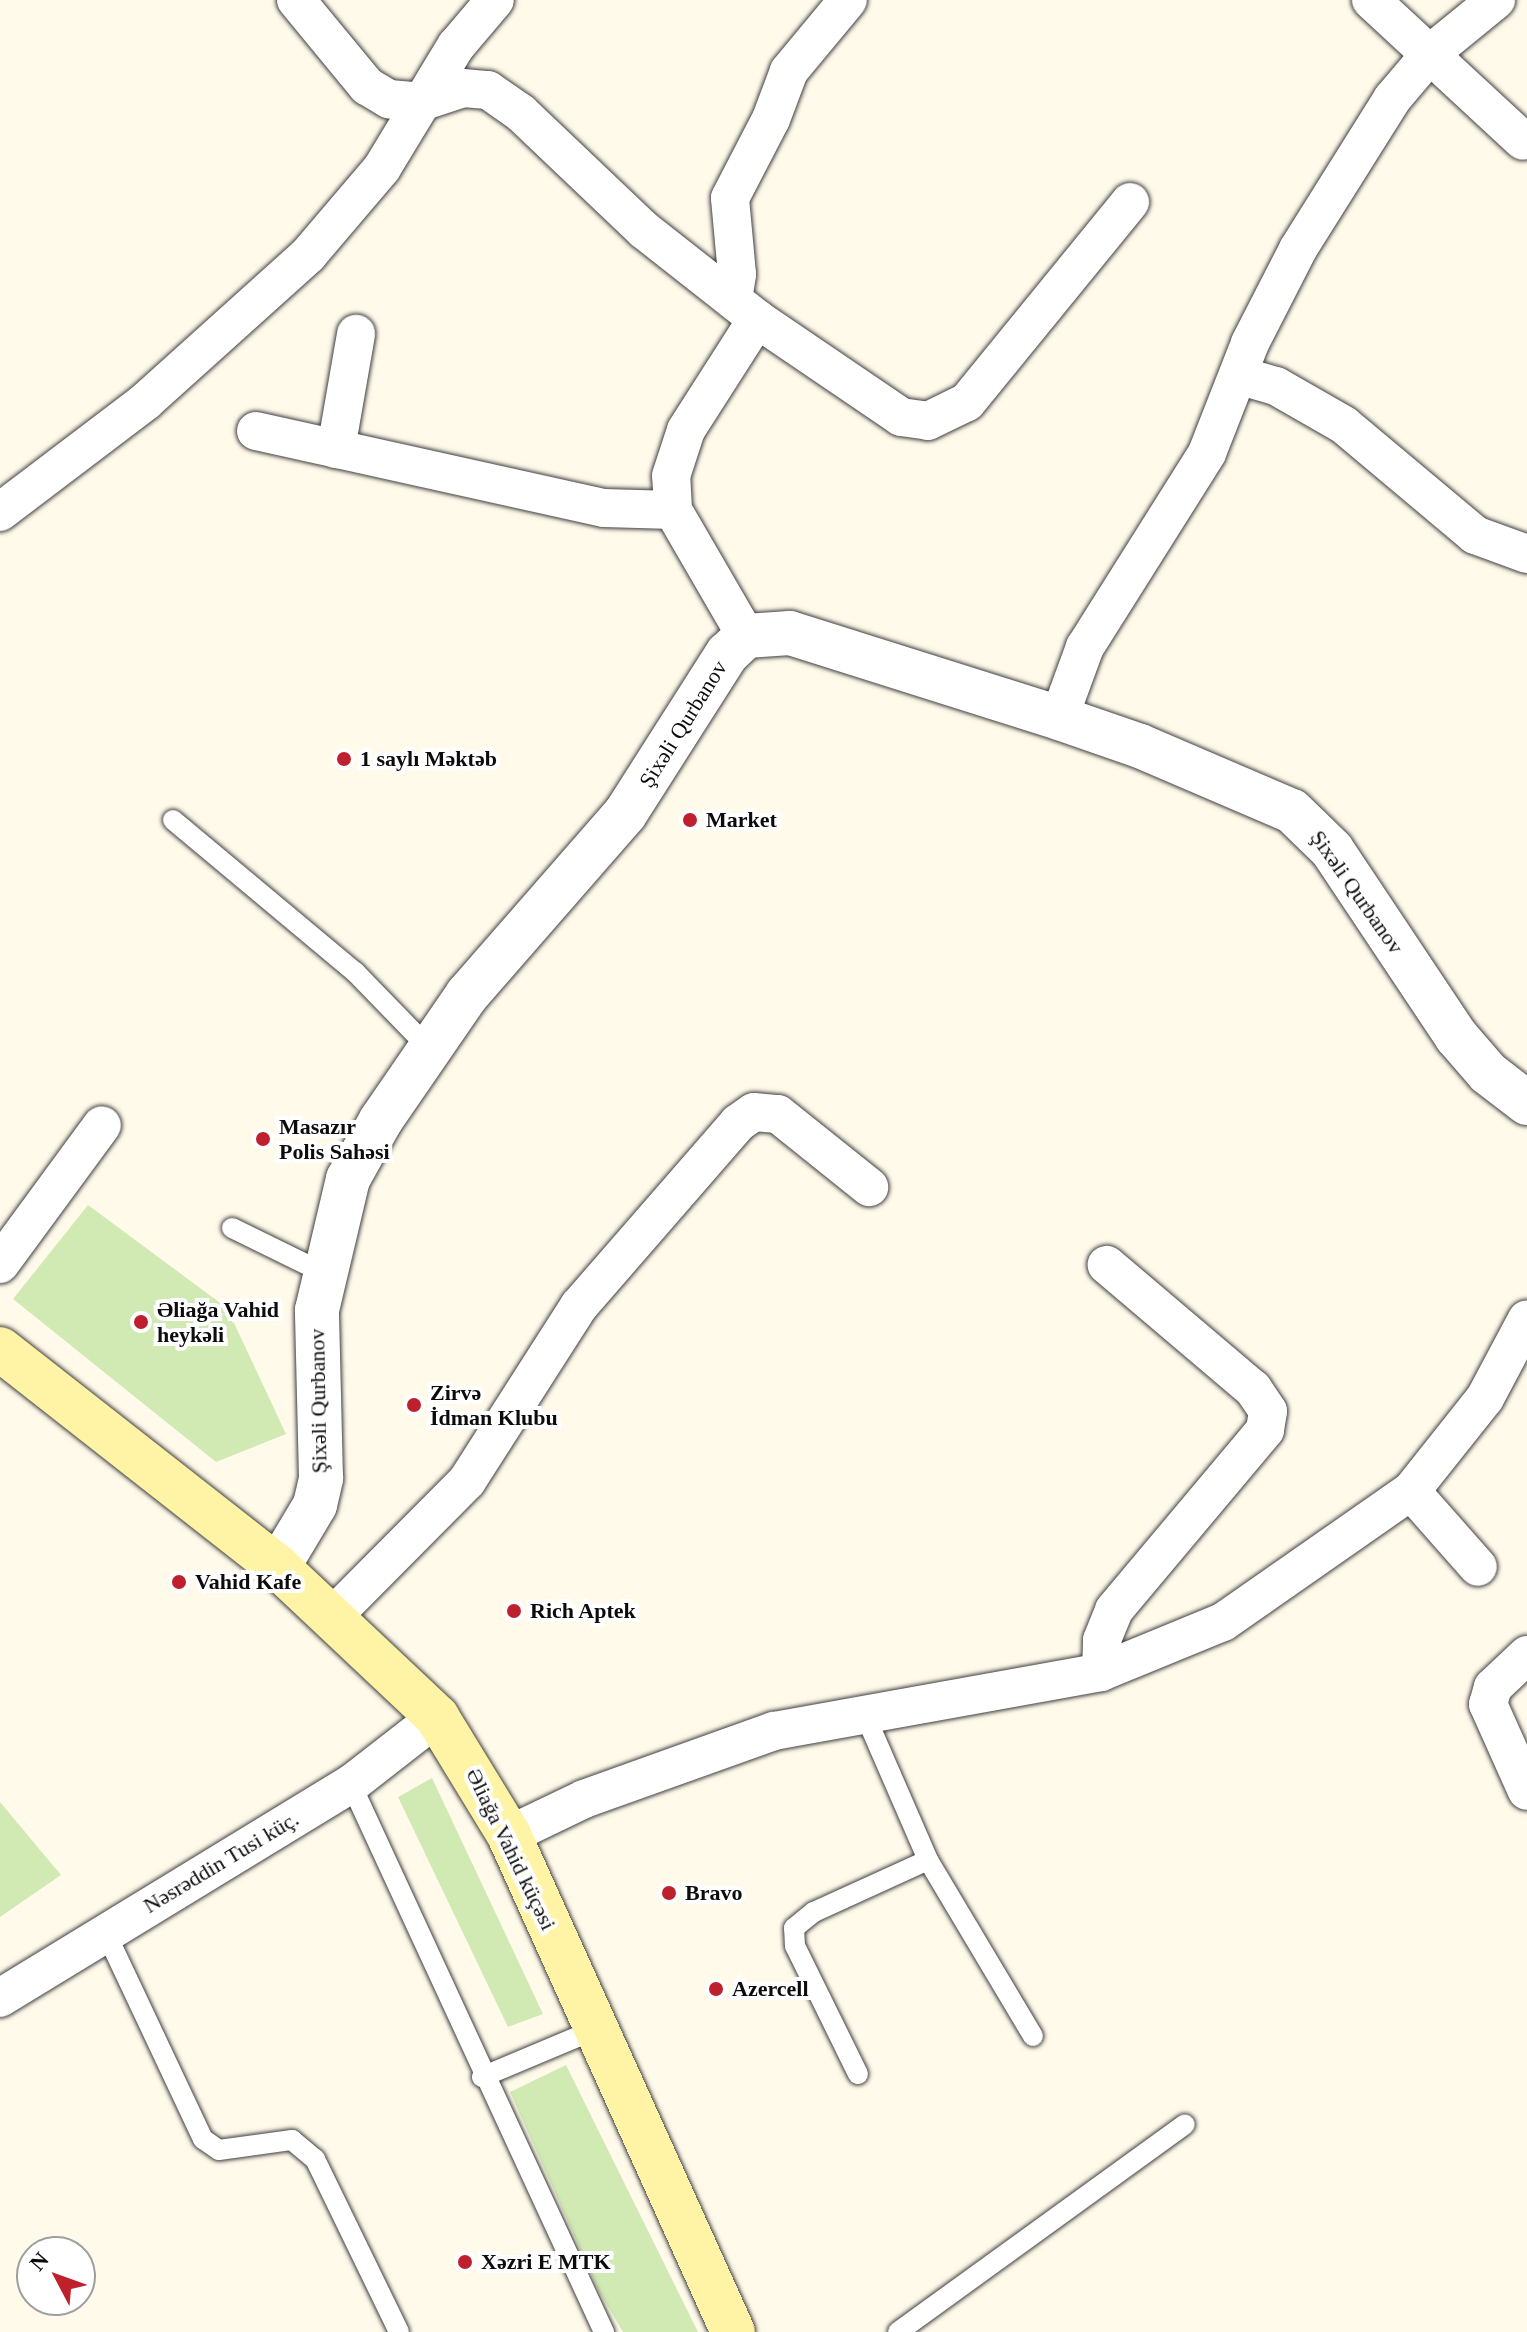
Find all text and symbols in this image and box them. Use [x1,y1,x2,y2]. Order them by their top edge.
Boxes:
street label: Şixəli Qurbanov [633,656,733,792]
place label: 1 saylı Məktəb [360,746,497,772]
marker: 1 saylı Məktəb [335,750,353,768]
place label: Market [706,807,777,833]
marker: Market [681,811,699,829]
street label: Şixəli Qurbanov [1305,825,1409,959]
place label: Masazır Polis Sahəsi [279,1113,390,1164]
marker: Masazır Polis Sahəsi [254,1130,272,1148]
place label: Əliağa Vahid heykəli [157,1296,279,1348]
marker: Əliağa Vahid heykəli [132,1313,150,1331]
street label: Şixəli Qurbanov [304,1328,332,1474]
place label: Zirvə İdman Klubu [430,1379,558,1430]
marker: Zirvə İdman Klubu [405,1396,423,1414]
place label: Vahid Kafe [195,1569,301,1595]
marker: Vahid Kafe [170,1573,188,1591]
place label: Rich Aptek [530,1598,637,1624]
marker: Rich Aptek [505,1602,523,1620]
street label: Əliağa Vahid küçəsi [460,1764,562,1934]
street label: Nəsrəddin Tusi küç. [138,1805,304,1919]
place label: Bravo [685,1880,742,1906]
marker: Bravo [660,1884,678,1902]
place label: Azercell [732,1976,809,2002]
marker: Azercell [707,1980,725,1998]
north arrow [16,2236,96,2316]
text: N [24,2247,54,2275]
place label: Xəzri E MTK [481,2249,611,2275]
marker: Xəzri E MTK [456,2253,474,2271]

